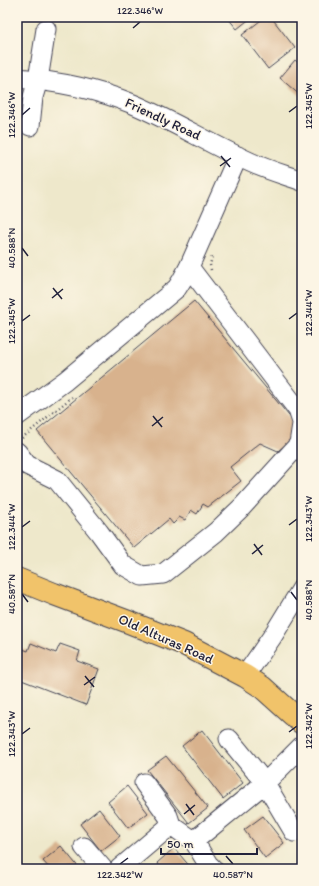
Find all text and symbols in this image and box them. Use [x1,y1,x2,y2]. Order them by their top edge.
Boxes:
text: 122.346°W [117,4,163,17]
text: 122.345°W [302,83,315,129]
text: 122.346°W [5,92,18,138]
street label: Friendly Road [122,94,204,144]
text: 40.588°N [5,227,18,268]
text: 122.344°W [302,289,315,336]
text: 122.345°W [5,298,18,344]
text: 122.343°W [302,496,315,542]
text: 122.344°W [5,503,18,550]
text: 40.587°N [5,574,18,614]
text: 40.588°N [302,579,315,620]
street label: Old Alturas Road [116,610,217,668]
text: 122.342°W [302,703,315,749]
text: 122.343°W [5,711,18,757]
scale bar [161,830,257,856]
text: 50 m [167,837,193,851]
text: 122.342°W [97,868,143,881]
text: 40.587°N [213,868,253,881]

